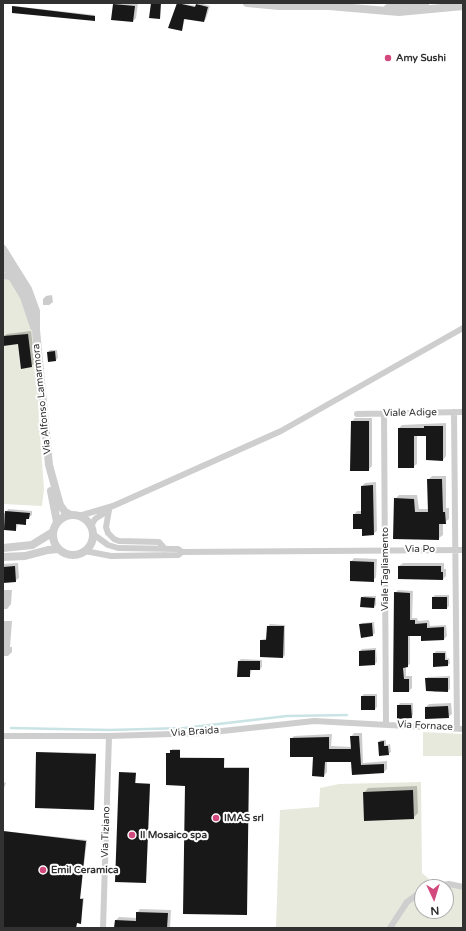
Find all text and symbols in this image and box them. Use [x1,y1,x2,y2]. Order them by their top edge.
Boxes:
place label: Amy Sushi [396,52,446,64]
marker: Amy Sushi [383,53,393,63]
street label: Via Alfonso Lamarmora [30,343,54,455]
street label: Viale Adige [383,407,437,419]
street label: Viale Tagliamento [379,527,391,611]
street label: Via Po [405,543,435,555]
street label: Via Fornace [397,719,453,733]
street label: Via Braida [171,724,219,740]
street label: Via Tiziano [99,806,113,858]
place label: IMAS srl [224,812,264,824]
marker: IMAS srl [211,813,221,823]
place label: Il Mosaico spa [140,829,207,841]
marker: Il Mosaico spa [127,830,137,840]
place label: Emil Ceramica [51,864,119,876]
marker: Emil Ceramica [38,865,48,875]
north arrow [414,879,454,919]
text: N [430,904,440,917]

